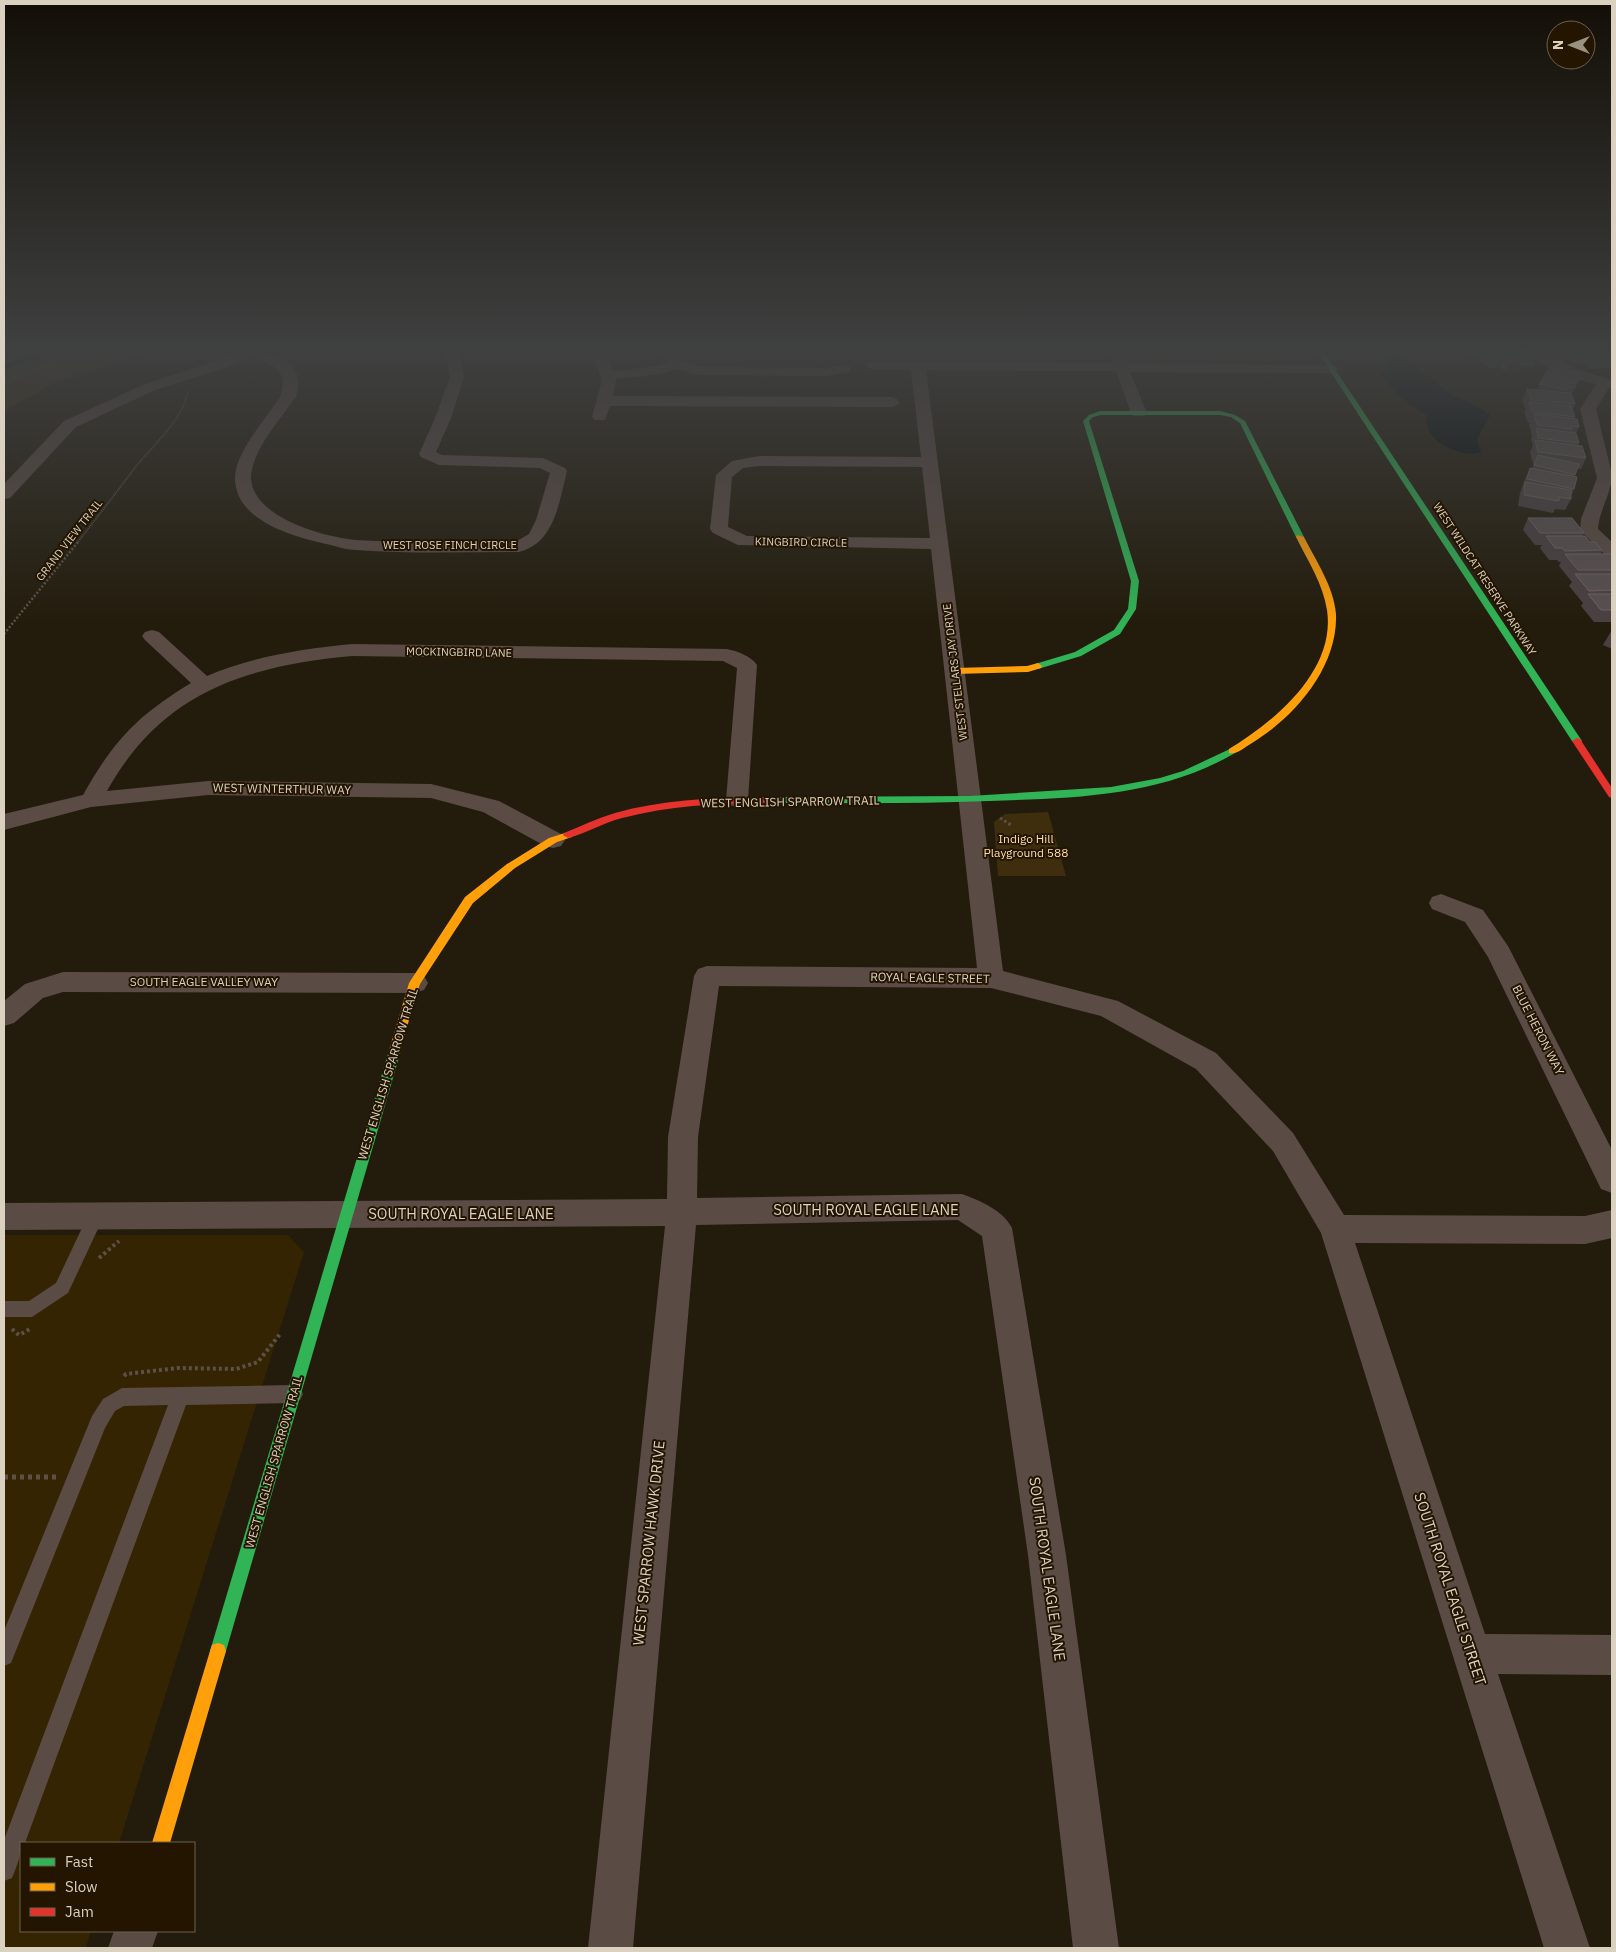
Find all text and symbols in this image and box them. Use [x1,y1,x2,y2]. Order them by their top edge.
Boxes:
north arrow [1546,20,1596,70]
text: N [1549,40,1567,50]
street label: GRAND VIEW TRAIL [33,496,106,584]
street label: WEST WILDCAT RESERVE PARKWAY [1430,500,1540,658]
street label: KINGBIRD CIRCLE [755,534,847,550]
street label: WEST ROSE FINCH CIRCLE [383,538,517,552]
street label: WEST STELLARS JAY DRIVE [940,603,970,741]
street label: MOCKINGBIRD LANE [406,644,512,660]
street label: WEST WINTERTHUR WAY [213,780,351,797]
street label: WEST ENGLISH SPARROW TRAIL [700,792,880,811]
park label: Indigo Hill Playground 588 [984,831,1068,860]
street label: ROYAL EAGLE STREET [870,969,990,986]
street label: SOUTH EAGLE VALLEY WAY [130,974,278,989]
street label: BLUE HERON WAY [1509,982,1568,1077]
street label: WEST ENGLISH SPARROW TRAIL [354,986,421,1162]
street label: SOUTH ROYAL EAGLE LANE [773,1200,959,1219]
street label: SOUTH ROYAL EAGLE LANE [368,1204,554,1223]
street label: WEST ENGLISH SPARROW TRAIL [242,1374,305,1550]
street label: WEST SPARROW HAWK DRIVE [628,1439,669,1646]
street label: SOUTH ROYAL EAGLE LANE [1025,1476,1070,1662]
street label: SOUTH ROYAL EAGLE STREET [1410,1490,1491,1688]
legend [20,1842,195,1932]
text: Fast [65,1852,93,1871]
text: Slow [65,1877,98,1896]
text: Jam [65,1902,94,1921]

